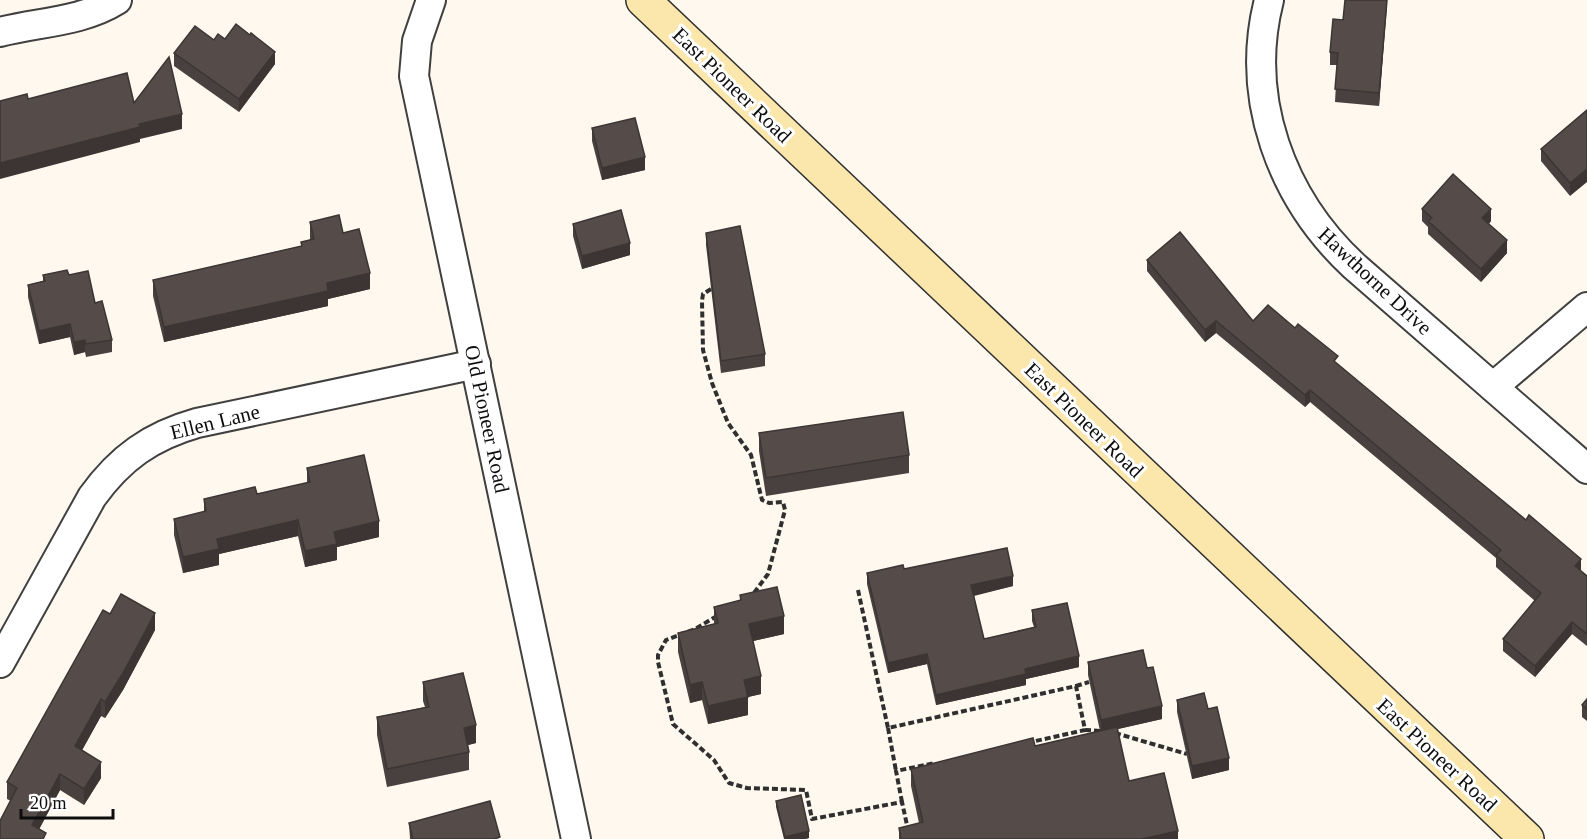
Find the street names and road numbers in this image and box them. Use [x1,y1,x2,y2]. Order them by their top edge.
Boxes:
street label: East Pioneer Road [668,22,796,148]
street label: Hawthorne Drive [1313,222,1437,340]
street label: Old Pioneer Road [460,343,514,496]
street label: East Pioneer Road [1020,357,1148,483]
street label: Ellen Lane [168,399,262,445]
street label: East Pioneer Road [1372,693,1502,817]

